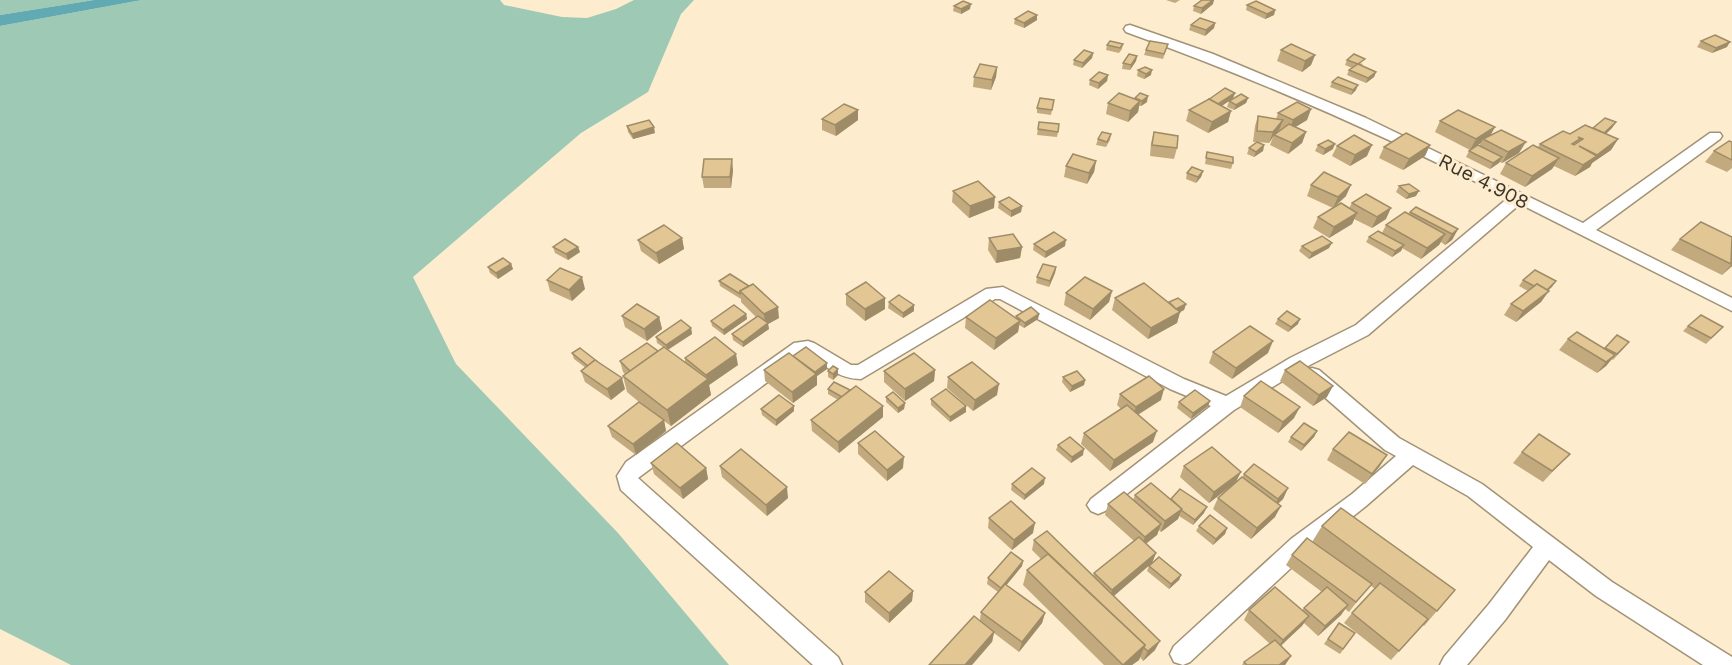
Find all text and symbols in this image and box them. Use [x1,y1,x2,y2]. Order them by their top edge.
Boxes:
street label: Rue 4.908 [1435,148,1533,214]

